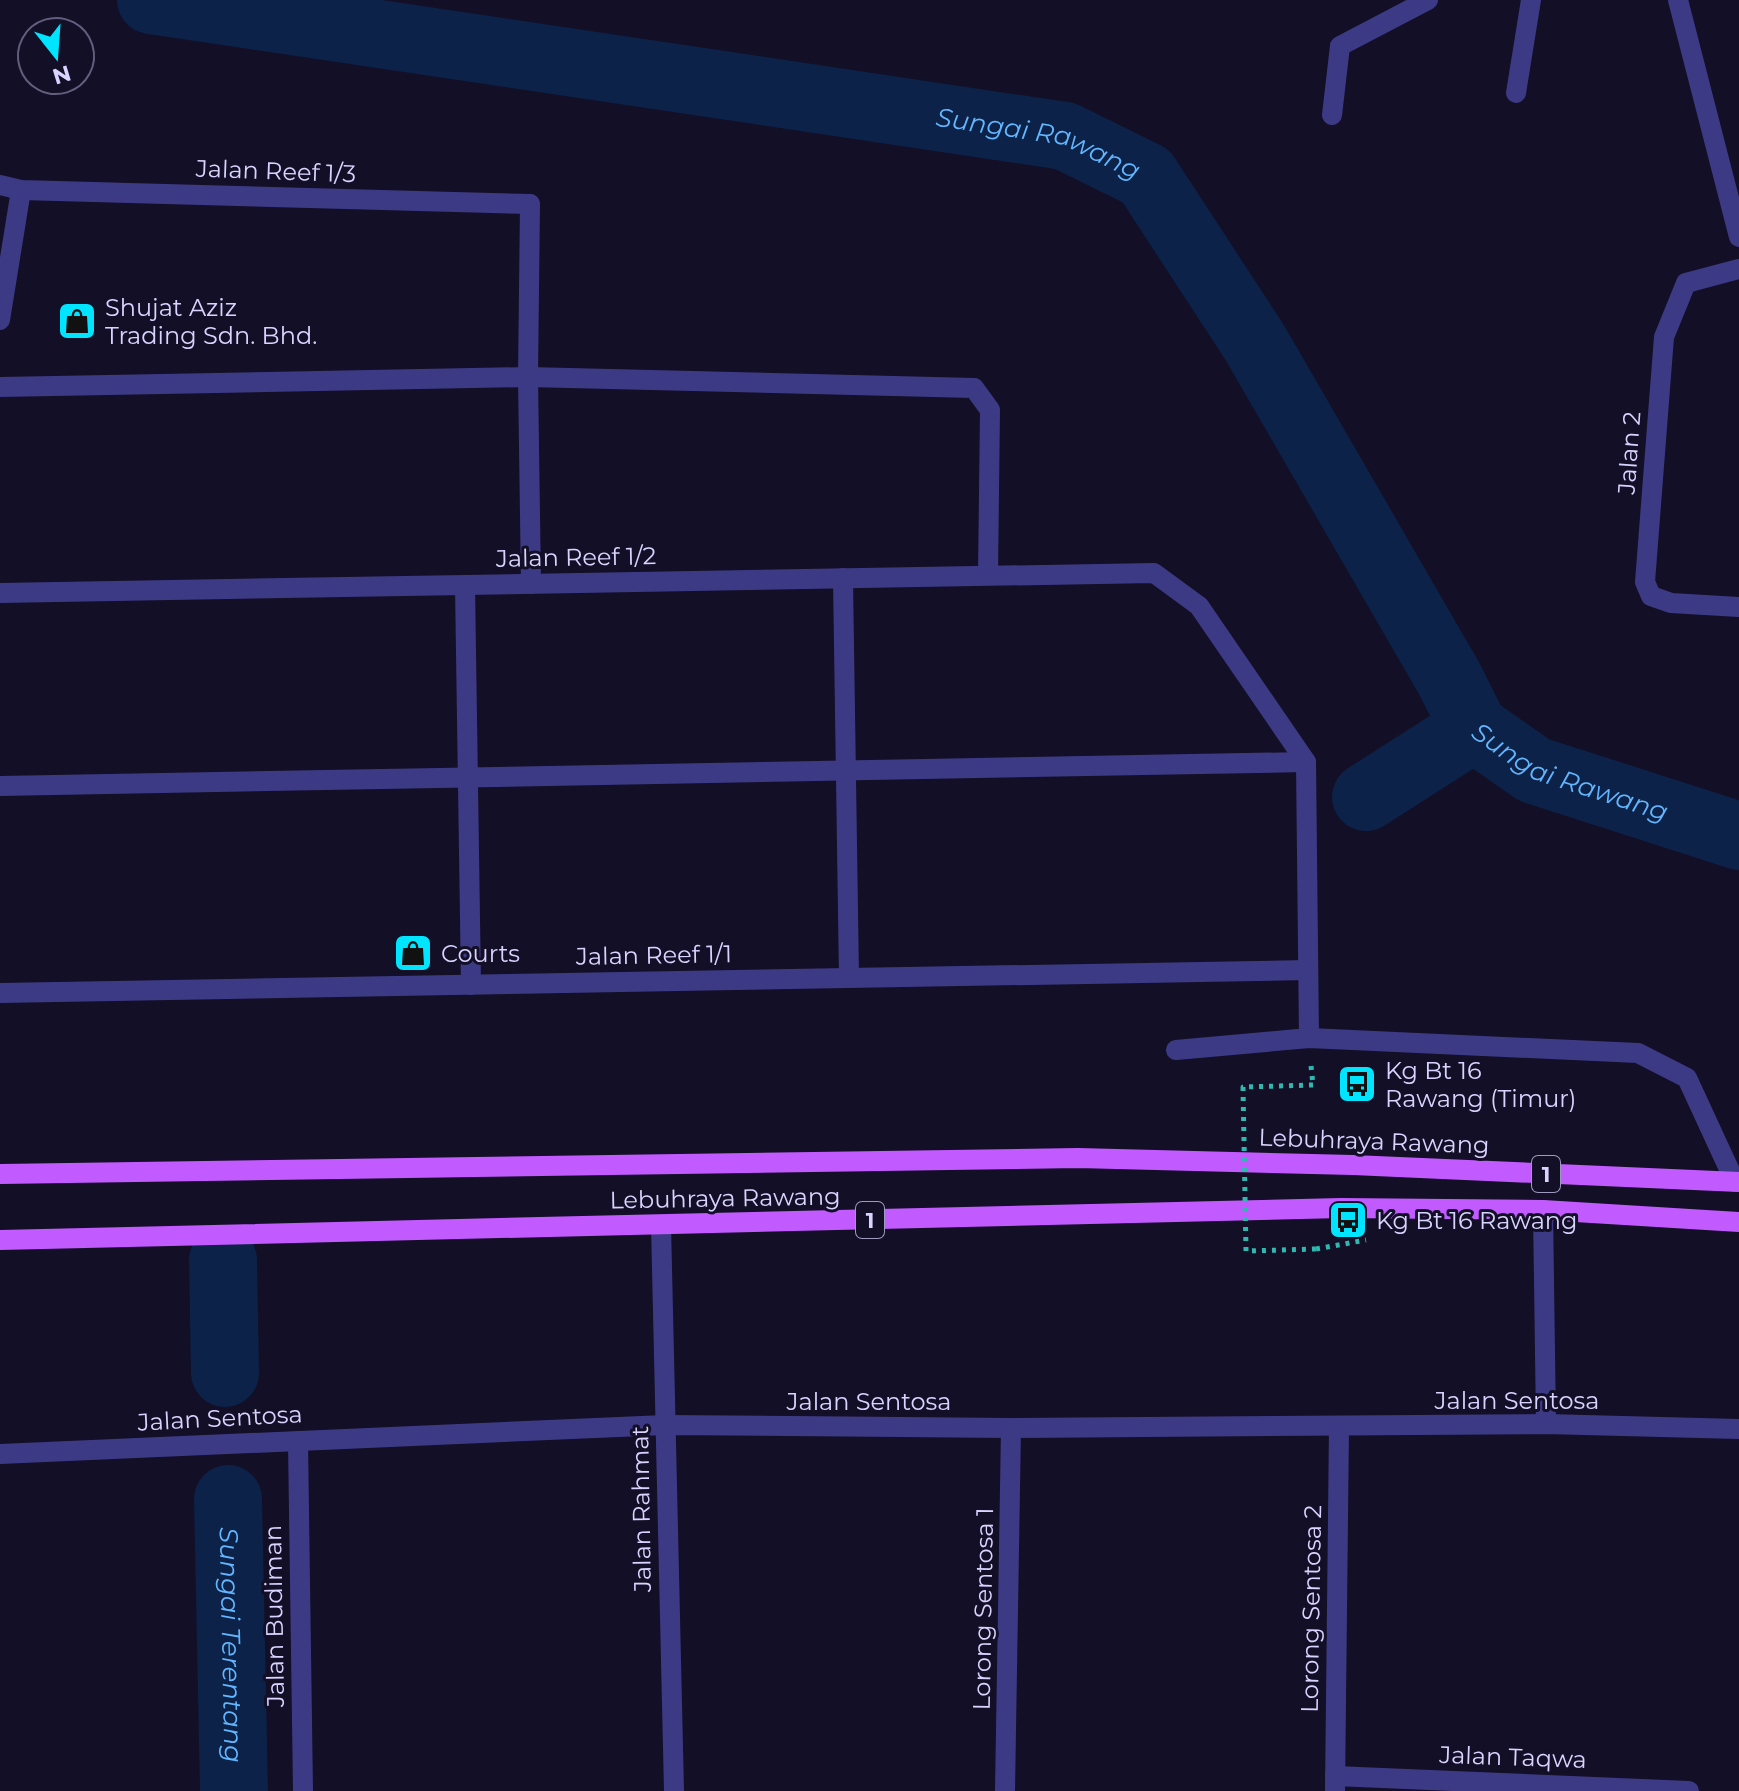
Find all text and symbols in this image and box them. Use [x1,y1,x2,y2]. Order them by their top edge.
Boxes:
north arrow [16,16,96,96]
text: N [49,59,74,90]
water label: Sungai Rawang [934,101,1146,187]
street label: Jalan Reef 1/3 [194,154,357,188]
place label: Shujat Aziz Trading Sdn. Bhd. [105,293,317,350]
shop icon: Shujat Aziz Trading Sdn. Bhd. [56,300,98,342]
street label: Jalan 2 [1612,411,1646,496]
street label: Jalan Reef 1/2 [495,541,656,573]
water label: Sungai Rawang [1466,715,1672,828]
shop icon: Courts [392,932,434,974]
place label: Courts [441,939,520,968]
street label: Jalan Reef 1/1 [575,939,732,971]
place label: Kg Bt 16 Rawang (Timur) [1385,1056,1577,1113]
bus stop icon: Kg Bt 16 Rawang (Timur) [1336,1063,1378,1105]
street label: Lebuhraya Rawang [1258,1122,1490,1160]
road number: 1 [1532,1156,1560,1192]
street label: Lebuhraya Rawang [609,1181,841,1215]
bus stop icon: Kg Bt 16 Rawang [1327,1199,1369,1241]
road number: 1 [856,1202,884,1238]
place label: Kg Bt 16 Rawang [1376,1206,1578,1235]
street label: Jalan Sentosa [1433,1386,1600,1415]
street label: Jalan Sentosa [785,1387,952,1416]
street label: Jalan Sentosa [136,1399,303,1437]
street label: Jalan Rahmat [625,1425,657,1593]
street label: Lorong Sentosa 2 [1295,1505,1327,1713]
street label: Lorong Sentosa 1 [967,1507,999,1711]
street label: Jalan Budiman [258,1525,290,1708]
water label: Sungai Terentang [213,1527,249,1763]
street label: Jalan Taqwa [1438,1740,1587,1774]

